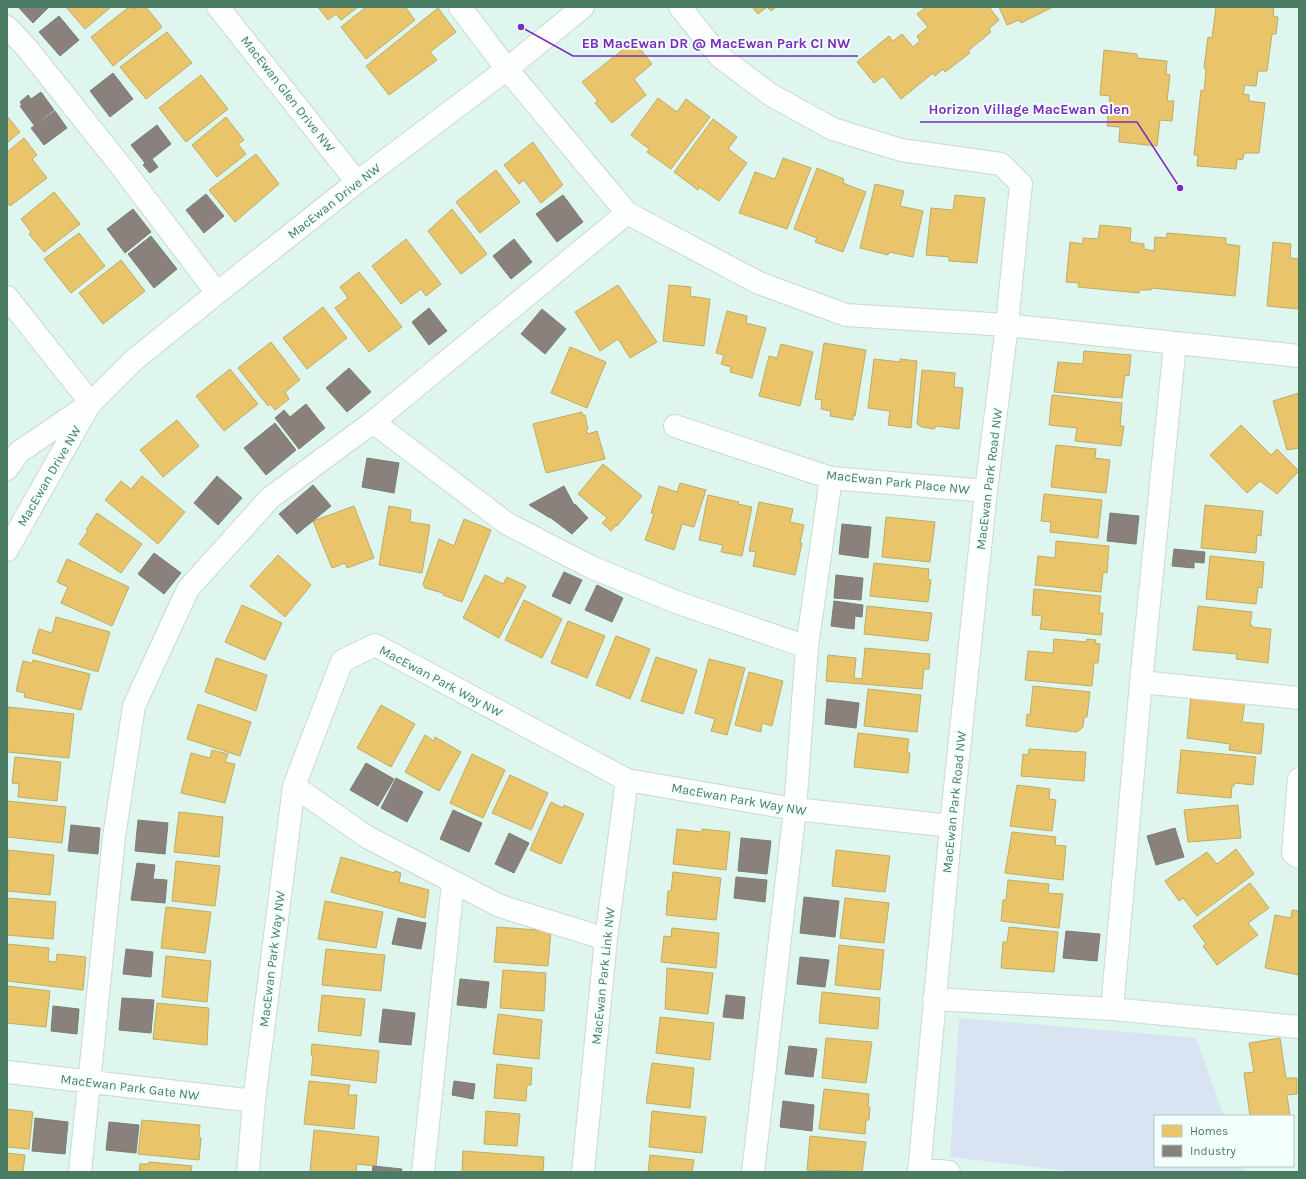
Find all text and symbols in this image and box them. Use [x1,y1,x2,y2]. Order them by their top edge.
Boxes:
callout: EB MacEwan DR @ MacEwan Park CI NW [573,30,858,56]
street label: MacEwan Glen Drive NW [238,33,338,155]
text: EB MacEwan DR @ MacEwan Park CI NW [582,35,851,52]
callout: Horizon Village MacEwan Glen [920,96,1137,122]
text: Horizon Village MacEwan Glen [929,101,1129,118]
street label: MacEwan Drive NW [285,160,384,242]
street label: MacEwan Park Road NW [973,407,1005,551]
street label: MacEwan Drive NW [14,423,84,529]
street label: MacEwan Park Place NW [826,467,971,497]
street label: MacEwan Park Way NW [377,642,505,720]
street label: MacEwan Park Road NW [939,730,969,874]
street label: MacEwan Park Way NW [670,780,808,818]
street label: MacEwan Park Way NW [256,890,288,1028]
street label: MacEwan Park Link NW [588,906,618,1045]
street label: MacEwan Park Gate NW [60,1071,201,1103]
legend [1154,1115,1294,1167]
text: Homes [1190,1124,1228,1138]
text: Industry [1190,1144,1236,1158]

